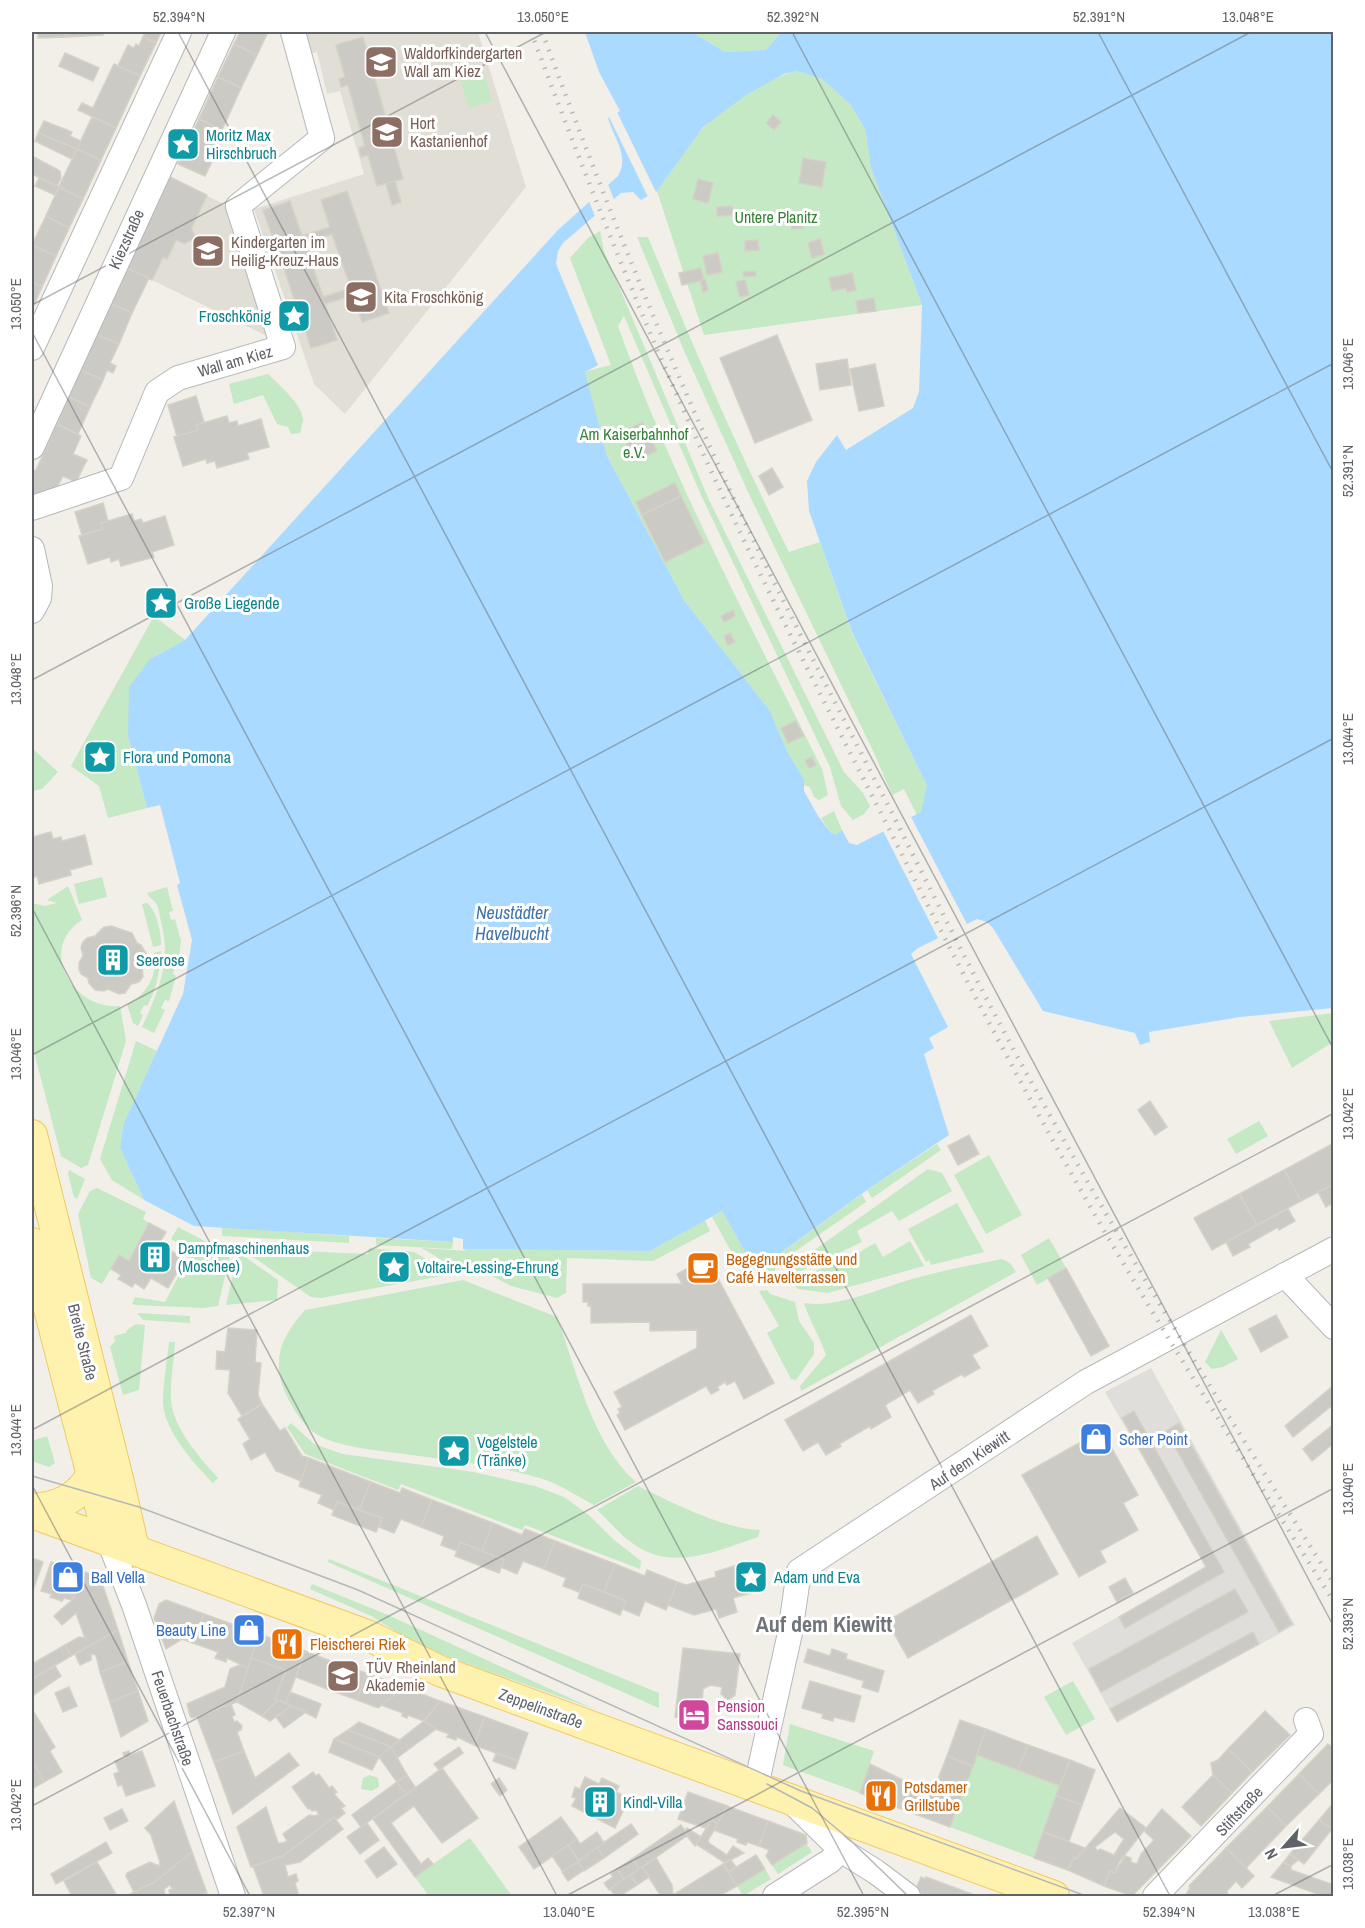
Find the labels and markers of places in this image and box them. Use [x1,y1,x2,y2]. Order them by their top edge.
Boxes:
place label: Waldorfkindergarten Wall am Kiez [404,42,522,82]
school or university icon: Waldorfkindergarten Wall am Kiez [363,44,399,80]
place label: Hort Kastanienhof [410,112,488,152]
school or university icon: Hort Kastanienhof [369,114,405,150]
place label: Moritz Max Hirschbruch [206,124,277,164]
place icon: Moritz Max Hirschbruch [165,126,201,162]
place label: Kindergarten im Heilig-Kreuz-Haus [231,231,339,271]
school or university icon: Kindergarten im Heilig-Kreuz-Haus [190,233,226,269]
school or university icon: Kita Froschkönig [343,279,379,315]
place label: Kita Froschkönig [384,286,484,308]
place icon: Froschkönig [276,298,312,334]
place label: Froschkönig [199,305,272,327]
place icon: Große Liegende [143,585,179,621]
place label: Große Liegende [184,592,280,614]
place icon: Flora und Pomona [82,739,118,775]
place label: Flora und Pomona [123,746,232,768]
building icon: Seerose [95,942,131,978]
place label: Seerose [136,949,185,971]
place label: Dampfmaschinenhaus (Moschee) [178,1237,309,1277]
building icon: Dampfmaschinenhaus (Moschee) [137,1239,173,1275]
place label: Begegnungsstätte und Café Havelterrassen [726,1248,857,1288]
place icon: Voltaire-Lessing-Ehrung [376,1249,412,1285]
cafe icon: Begegnungsstätte und Café Havelterrassen [685,1250,721,1286]
place label: Voltaire-Lessing-Ehrung [417,1256,559,1278]
shop icon: Scher Point [1078,1421,1114,1457]
place label: Scher Point [1119,1428,1188,1450]
place label: Vogelstele (Tränke) [477,1431,538,1471]
place icon: Vogelstele (Tränke) [436,1433,472,1469]
shop icon: Ball Vella [50,1559,86,1595]
place icon: Adam und Eva [733,1559,769,1595]
place label: Ball Vella [91,1566,146,1588]
place label: Adam und Eva [773,1566,861,1588]
shop icon: Beauty Line [231,1612,267,1648]
place label: Beauty Line [156,1619,226,1641]
restaurant icon: Fleischerei Riek [269,1626,305,1662]
place label: Fleischerei Riek [310,1633,406,1655]
place label: TÜV Rheinland Akademie [365,1656,456,1696]
school or university icon: TÜV Rheinland Akademie [325,1658,361,1694]
place label: Pension Sanssouci [717,1695,778,1735]
hotel icon: Pension Sanssouci [676,1697,712,1733]
place label: Potsdamer Grillstube [904,1776,968,1816]
restaurant icon: Potsdamer Grillstube [863,1778,899,1814]
building icon: Kindl-Villa [582,1784,618,1820]
place label: Kindl-Villa [623,1791,683,1813]

